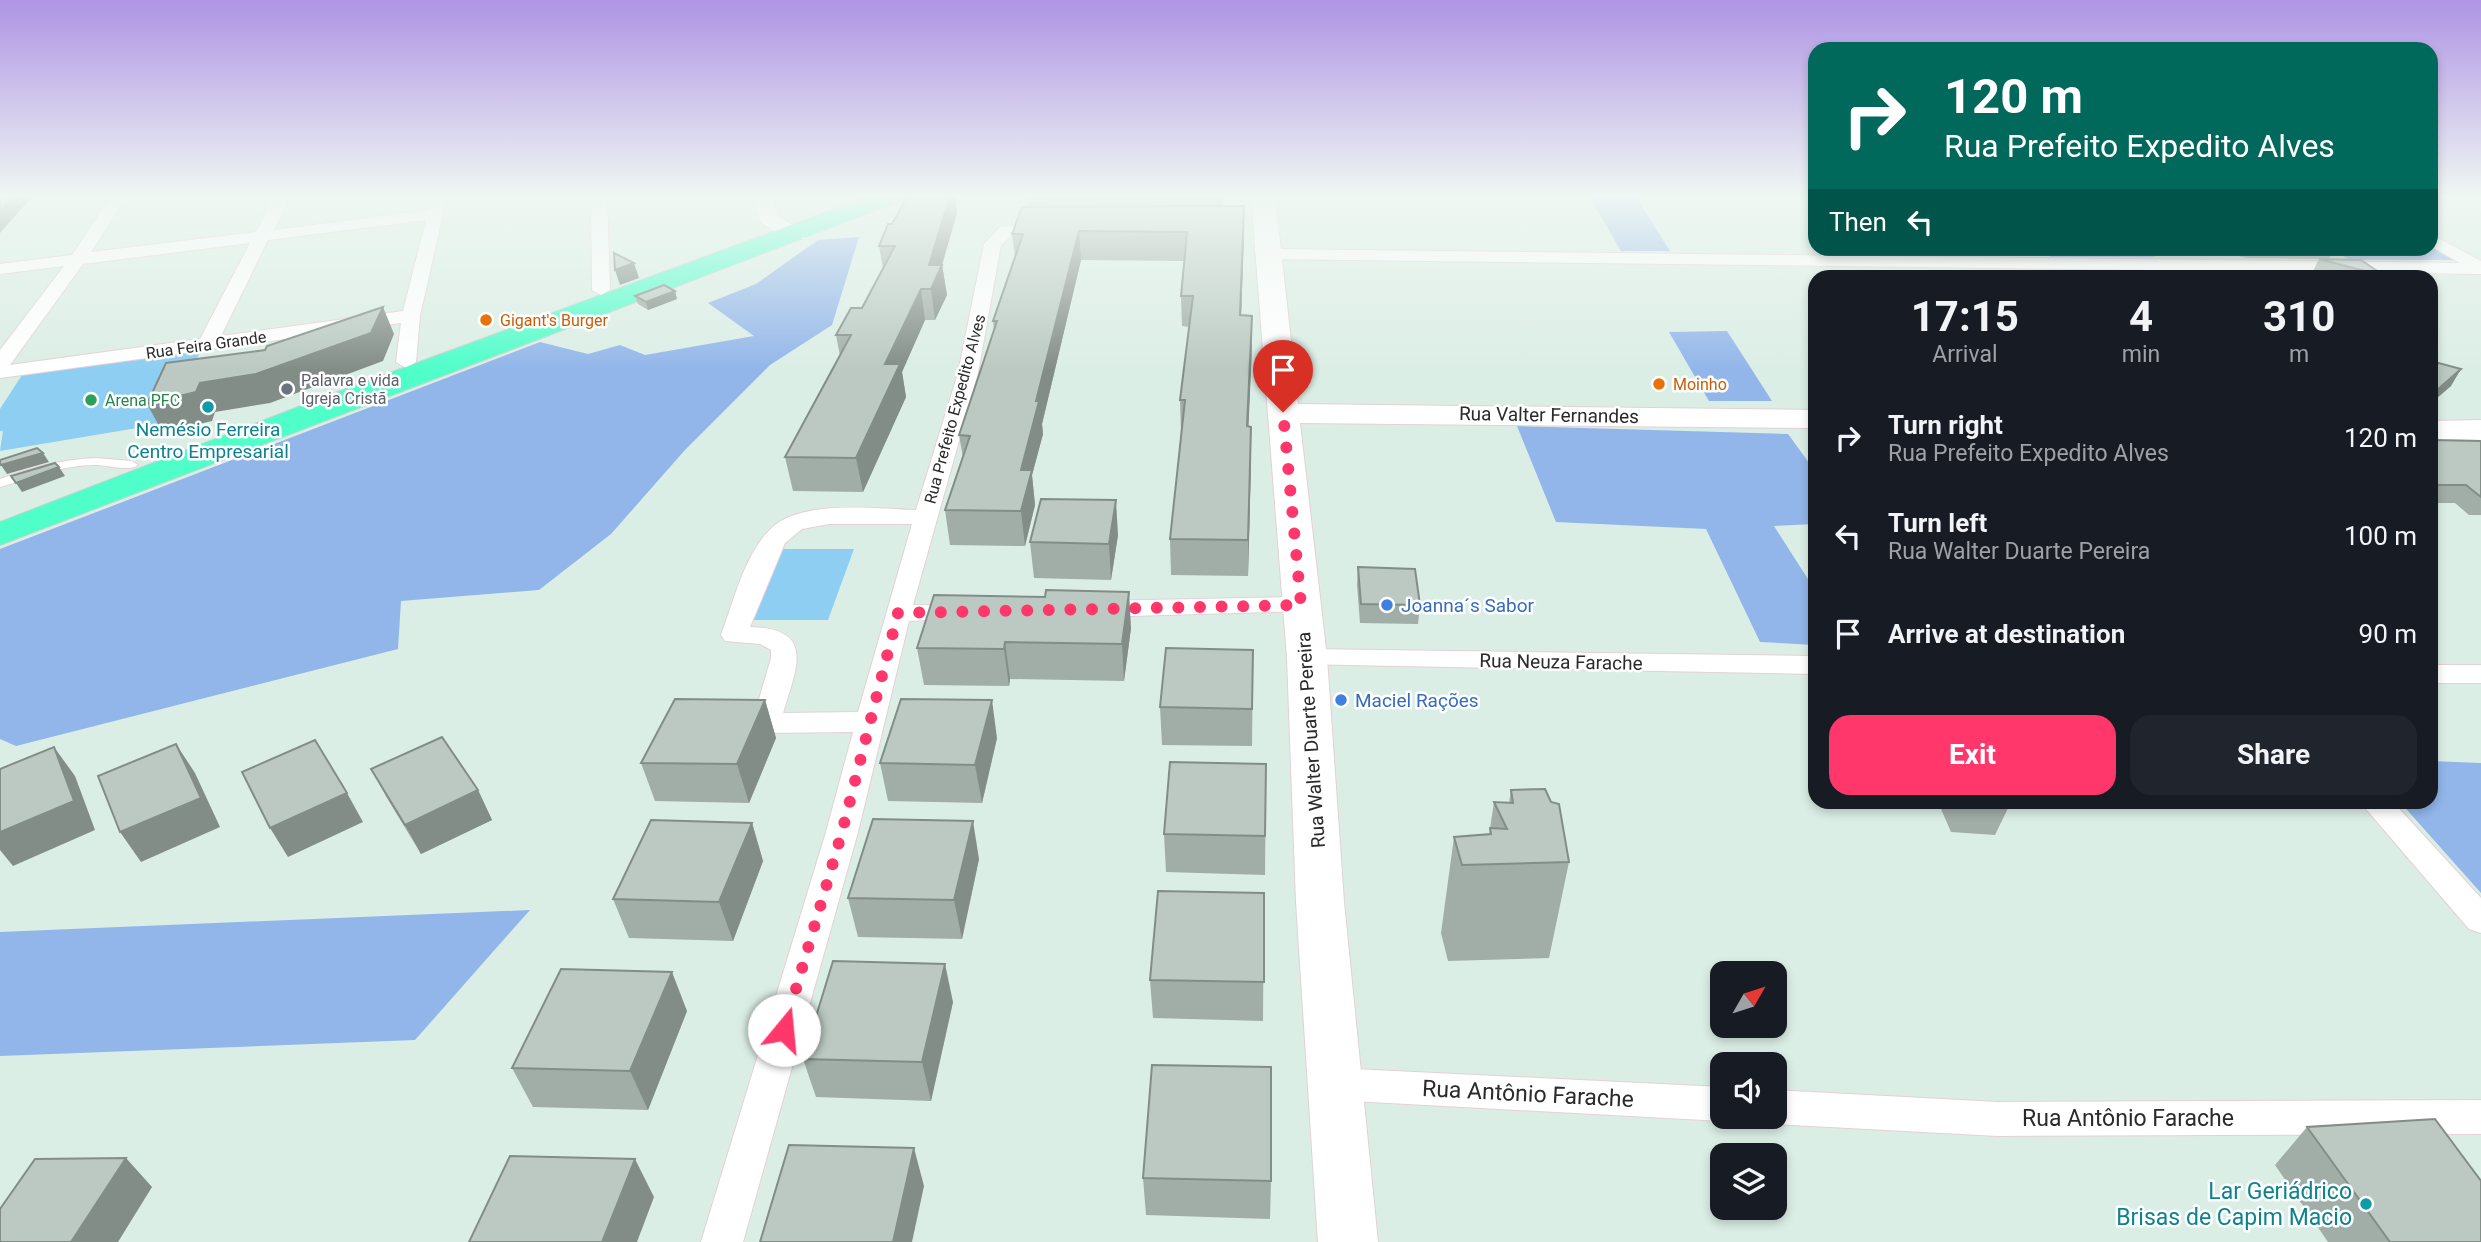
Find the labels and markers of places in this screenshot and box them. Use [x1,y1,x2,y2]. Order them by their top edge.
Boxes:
place label: Gigant's Burger [500,311,608,330]
marker: Gigant's Burger [478,312,494,328]
pin [1253,340,1313,412]
place label: Palavra e vida Igreja Cristã [301,371,400,408]
place label: Moinho [1673,375,1727,394]
marker: Moinho [1651,376,1667,392]
marker: Palavra e vida Igreja Cristã [279,381,295,397]
place label: Arena PFC [105,391,180,410]
marker: Arena PFC [83,392,99,408]
marker: Nemésio Ferreira Centro Empresarial [200,399,216,415]
place label: Nemésio Ferreira Centro Empresarial [127,418,289,463]
place label: Joanna´s Sabor [1401,594,1535,617]
marker: Joanna´s Sabor [1379,597,1395,613]
place label: Maciel Rações [1355,689,1479,712]
marker: Maciel Rações [1333,692,1349,708]
place label: Lar Geriádrico Brisas de Capim Macio [2116,1178,2352,1231]
marker: Lar Geriádrico Brisas de Capim Macio [2358,1196,2374,1212]

